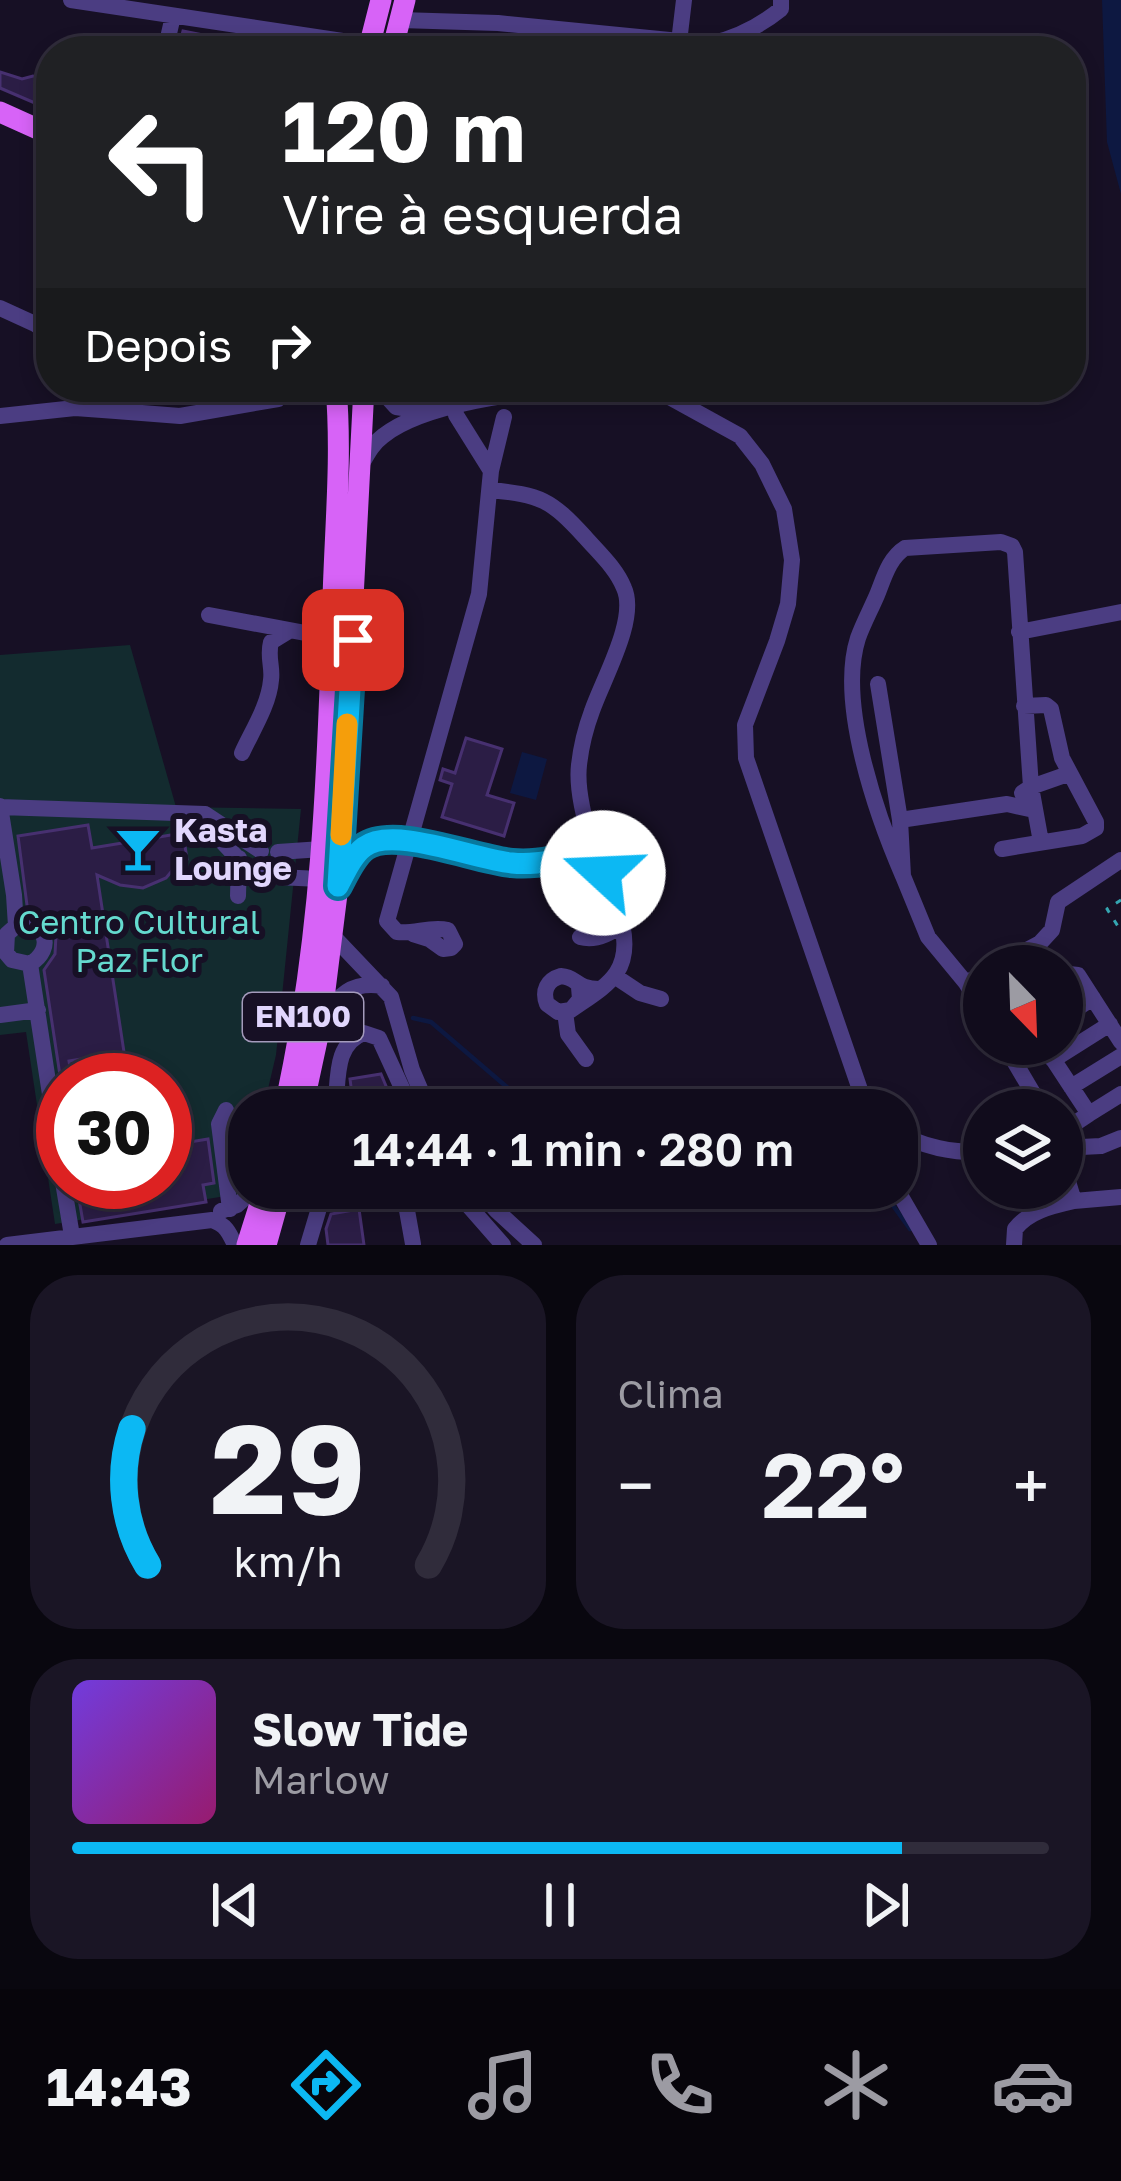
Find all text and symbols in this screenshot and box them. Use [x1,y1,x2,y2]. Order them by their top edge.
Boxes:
text: 120 m [282,80,526,180]
icon: left [84,84,240,240]
text: Vire à esquerda [282,181,683,246]
icon: right [256,312,322,378]
text: Depois [84,318,232,372]
pin [302,589,404,691]
icon: arrive [320,607,386,673]
place label: Kasta Lounge [174,810,292,887]
position arrow [540,810,666,936]
bar icon: Kasta Lounge [113,824,163,874]
park label: Centro Cultural Paz Flor [18,902,260,979]
north arrow [963,945,1083,1065]
map controls [963,945,1083,1209]
road number: EN100 [243,993,363,1041]
speed limit sign: 30 [36,1053,192,1209]
button: layers [963,1089,1083,1209]
text: 14:44 · 1 min · 280 m [352,1122,794,1176]
text: Clima [618,1370,724,1417]
text: 29 [210,1392,365,1541]
text: 22° [762,1430,905,1538]
text: − [618,1445,654,1525]
text: + [1013,1445,1049,1525]
text: km/h [233,1535,342,1586]
text: Slow Tide [252,1702,468,1756]
text: Marlow [252,1756,389,1803]
icon: previous [202,1872,268,1938]
icon: pause [527,1872,593,1938]
icon: next [853,1872,919,1938]
icon: directions [284,2043,368,2127]
icon: music [461,2043,545,2127]
icon: phone [638,2043,722,2127]
icon: climate [814,2043,898,2127]
icon: car [991,2043,1075,2127]
text: 14:43 [46,2053,192,2118]

